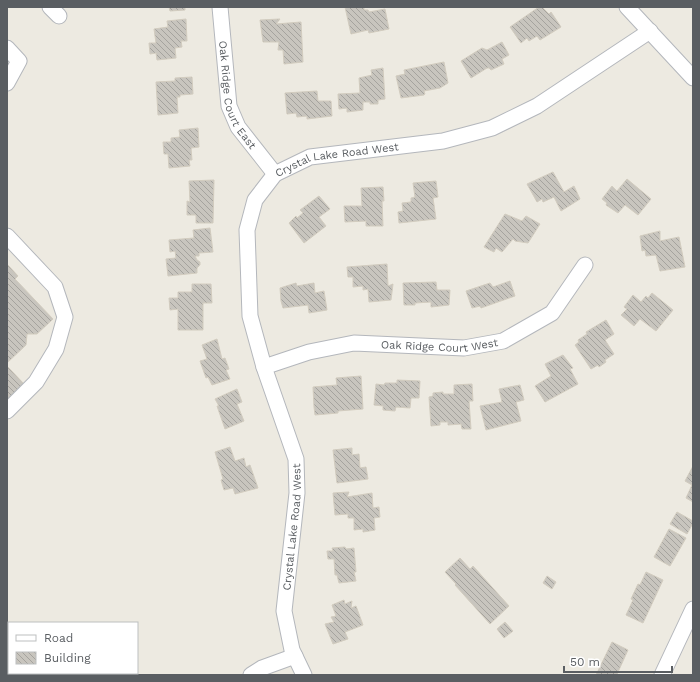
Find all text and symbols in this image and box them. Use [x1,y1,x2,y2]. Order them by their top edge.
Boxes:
street label: Oak Ridge Court East [216,40,259,152]
street label: Crystal Lake Road West [273,140,400,180]
street label: Oak Ridge Court West [381,336,499,355]
street label: Crystal Lake Road West [280,463,304,591]
legend [8,622,138,674]
text: Road [44,631,73,645]
scale bar [564,648,672,674]
text: Building [44,651,91,665]
text: 50 m [570,655,600,669]

